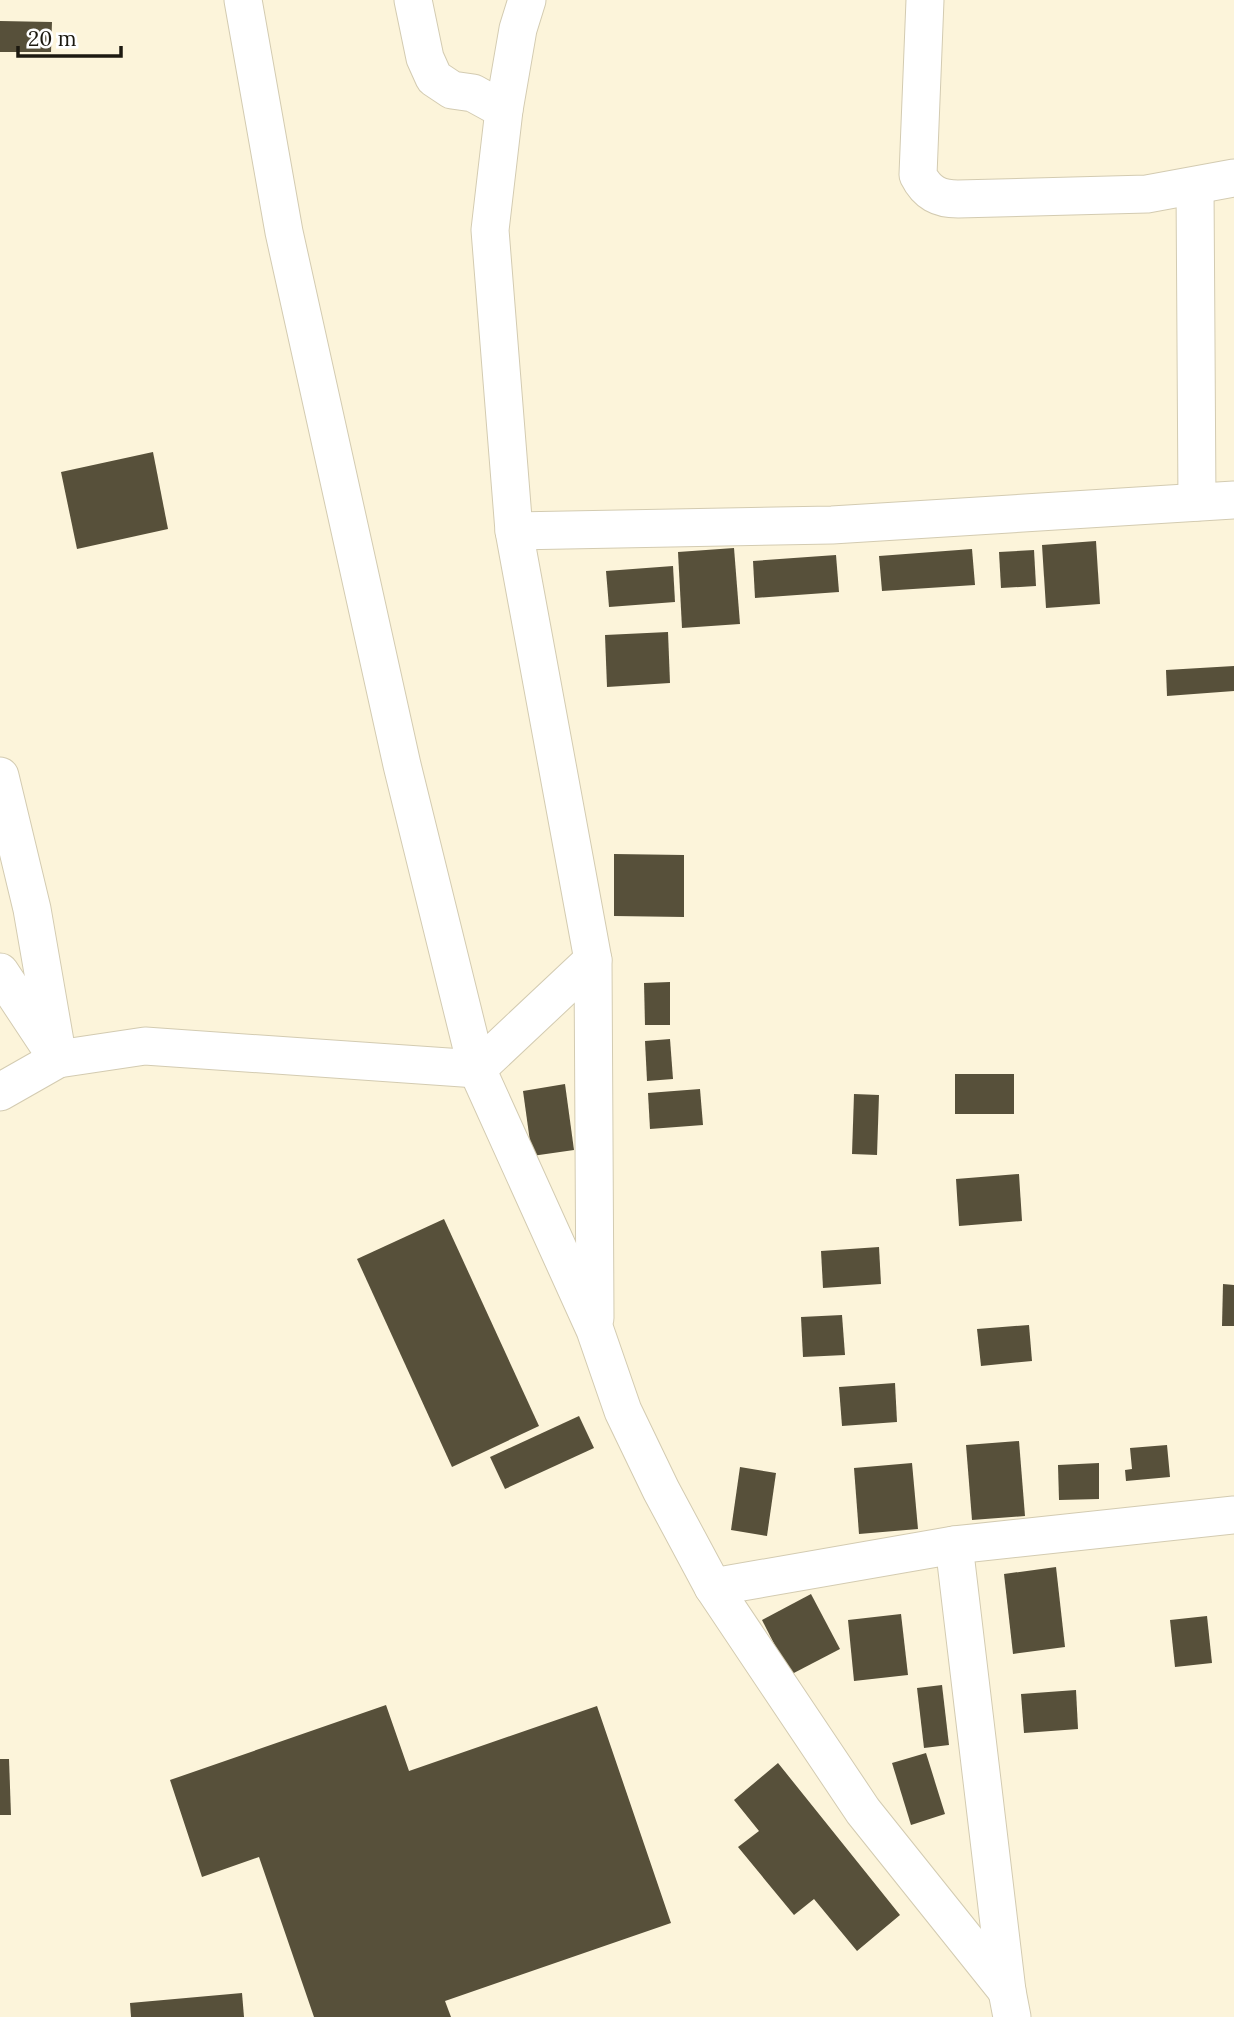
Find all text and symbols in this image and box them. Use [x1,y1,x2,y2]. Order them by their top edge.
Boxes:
scale bar [18,14,121,58]
text: 20 m [28,25,77,52]

